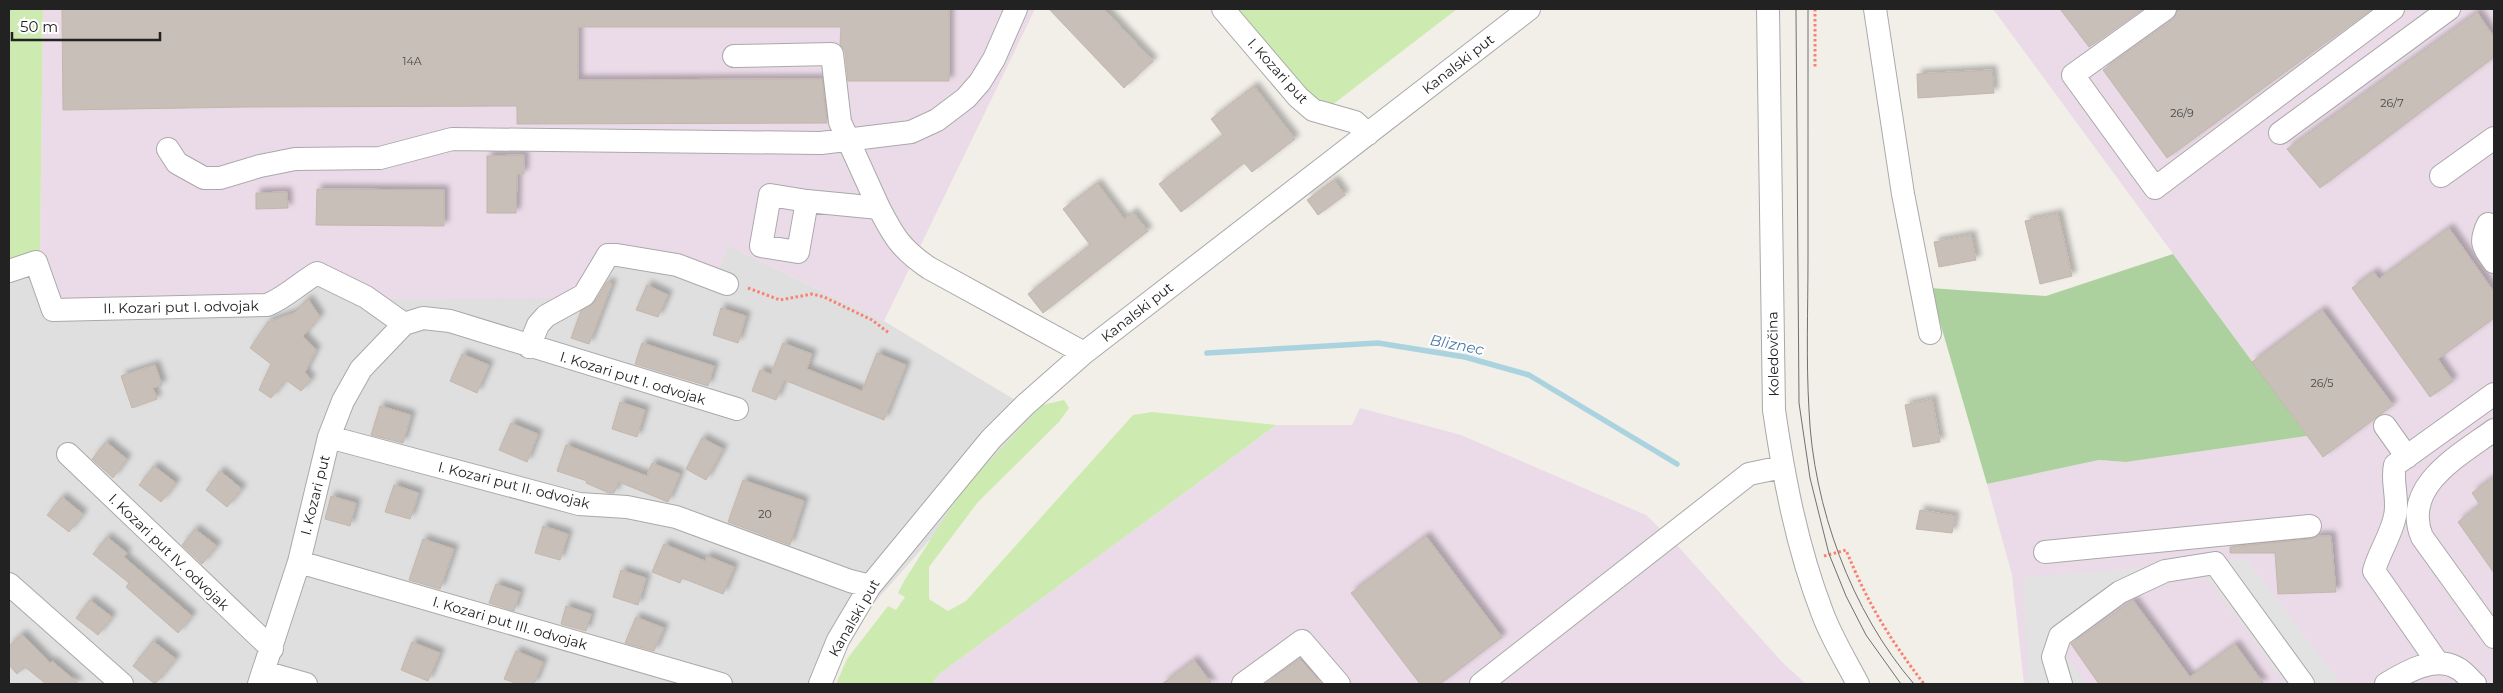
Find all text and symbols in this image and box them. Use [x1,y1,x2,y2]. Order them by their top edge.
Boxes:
scale bar [12,10,160,42]
text: 50 m [20,17,58,36]
street label: Kanalski put [1418,30,1498,98]
street label: I. Kozari put [1244,34,1312,108]
house number: 14A [402,54,422,68]
house number: 26/7 [2380,96,2404,110]
house number: 26/9 [2170,106,2194,120]
street label: Kanalski put [1097,278,1177,346]
street label: II. Kozari put I. odvojak [103,297,260,317]
street label: Koledovčina [1763,311,1783,397]
water label: Bliznec [1428,330,1486,359]
street label: I. Kozari put I. odvojak [558,347,709,409]
house number: 26/5 [2311,376,2333,390]
street label: I. Kozari put [296,453,334,537]
street label: I. Kozari put II. odvojak [436,457,592,513]
street label: I. Kozari put IV. odvojak [105,490,233,615]
house number: 20 [758,507,772,521]
street label: Kanalski put [825,576,884,660]
street label: I. Kozari put III. odvojak [431,592,590,654]

